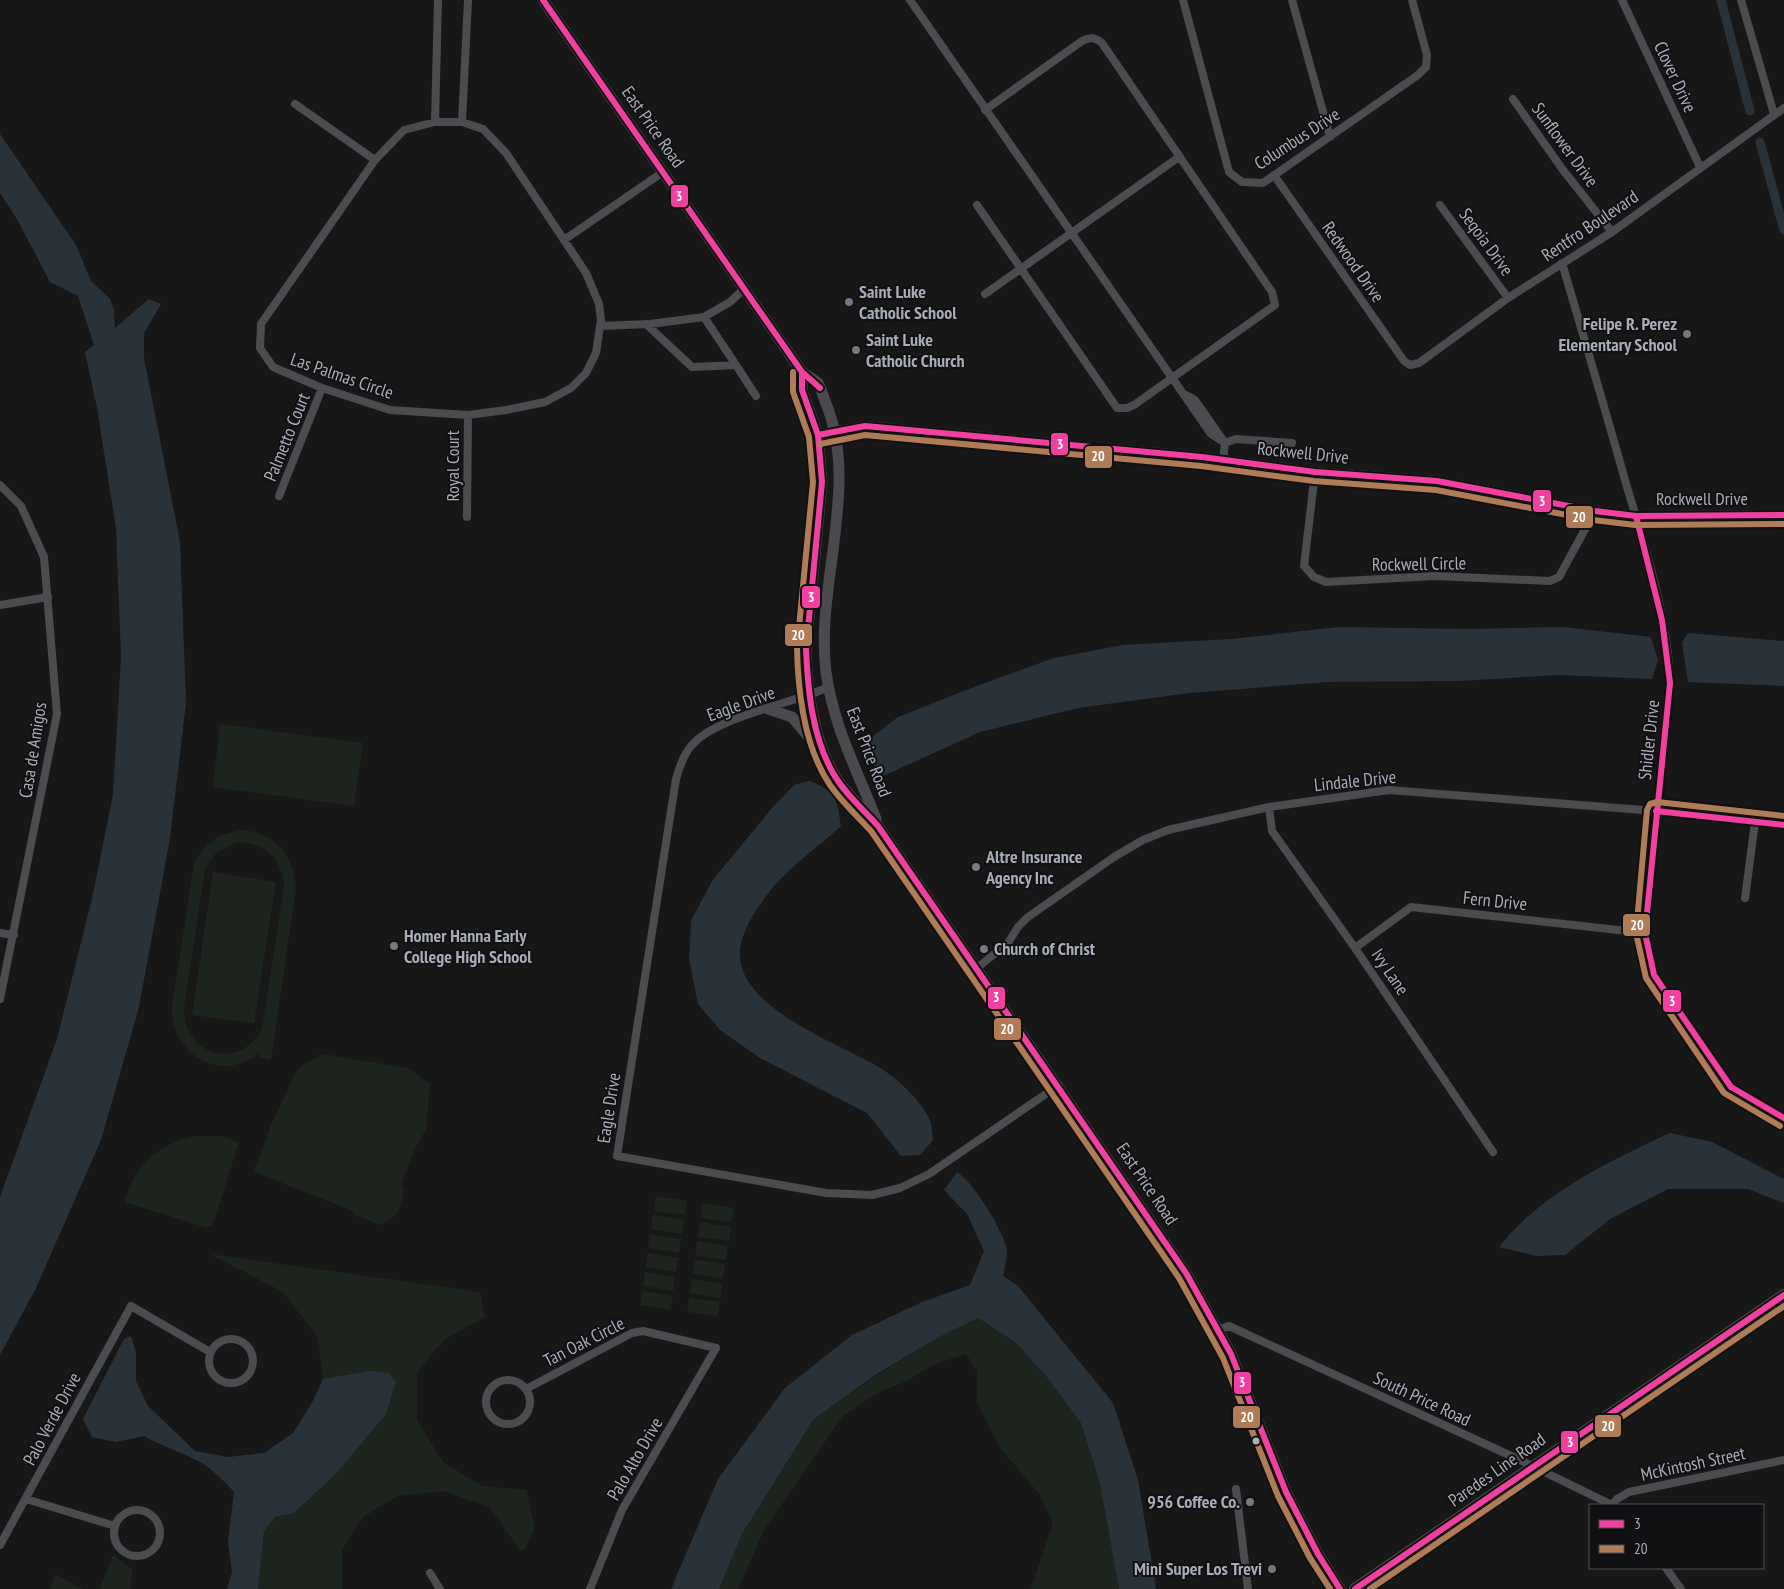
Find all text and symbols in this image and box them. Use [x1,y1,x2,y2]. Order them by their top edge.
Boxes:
street label: Clover Drive [1649,38,1702,116]
street label: East Price Road [617,81,690,172]
street label: Sunflower Drive [1527,98,1604,191]
street label: Columbus Drive [1250,102,1344,175]
line badge: 3 [670,184,689,208]
street label: Rentfro Boulevard [1537,185,1642,266]
text: 3 [676,187,682,205]
street label: Seqoia Drive [1454,203,1519,280]
street label: Redwood Drive [1317,217,1390,307]
place label: Saint Luke Catholic School [859,280,957,324]
marker: Saint Luke Catholic School [843,296,855,308]
place label: Felipe R. Perez Elementary School [1558,312,1678,356]
place label: Saint Luke Catholic Church [866,328,965,372]
marker: Felipe R. Perez Elementary School [1681,328,1693,340]
marker: Saint Luke Catholic Church [850,344,862,356]
street label: Las Palmas Circle [288,347,397,404]
street label: Palmetto Court [258,389,315,484]
street label: Royal Court [441,430,464,502]
line badge: 3 [1050,432,1069,456]
text: 3 [1057,435,1063,453]
street label: Rockwell Drive [1256,436,1350,469]
line badge: 20 [1084,445,1113,469]
text: 20 [1091,447,1105,465]
street label: Rockwell Drive [1656,487,1748,510]
line badge: 3 [1532,489,1552,513]
text: 3 [1539,492,1545,510]
line badge: 20 [1565,505,1594,529]
text: 20 [1572,508,1586,526]
street label: Rockwell Circle [1372,551,1466,576]
line badge: 3 [801,585,821,609]
text: 3 [808,588,814,606]
line badge: 20 [784,623,813,647]
text: 20 [791,626,805,644]
street label: Eagle Drive [704,681,778,726]
street label: Shidler Drive [1633,699,1664,781]
street label: Casa de Amigos [14,700,51,799]
street label: East Price Road [842,704,897,800]
street label: Lindale Drive [1313,765,1397,796]
place label: Altre Insurance Agency Inc [985,845,1083,889]
marker: Altre Insurance Agency Inc [970,861,982,873]
street label: Fern Drive [1462,886,1528,915]
line badge: 20 [1622,913,1651,937]
text: 20 [1630,916,1644,934]
place label: Homer Hanna Early College High School [404,924,532,968]
place label: Church of Christ [994,937,1096,960]
marker: Homer Hanna Early College High School [388,940,400,952]
marker: Church of Christ [978,943,990,955]
street label: Ivy Lane [1367,944,1414,999]
line badge: 3 [987,986,1006,1010]
text: 3 [993,988,999,1006]
line badge: 3 [1662,989,1682,1013]
text: 3 [1669,992,1675,1010]
line badge: 20 [993,1017,1022,1041]
text: 20 [1000,1020,1014,1038]
street label: Eagle Drive [592,1071,625,1145]
street label: East Price Road [1112,1138,1183,1229]
street label: Tan Oak Circle [539,1311,628,1372]
street label: South Price Road [1370,1366,1474,1431]
street label: Palo Verde Drive [18,1368,86,1469]
line badge: 3 [1233,1371,1252,1395]
text: 3 [1239,1373,1245,1391]
line badge: 20 [1232,1405,1261,1429]
text: 20 [1240,1408,1254,1426]
street label: Palo Alto Drive [602,1413,668,1504]
line badge: 20 [1594,1414,1622,1438]
text: 20 [1601,1417,1615,1435]
street label: Paredes Line Road [1444,1428,1550,1512]
line badge: 3 [1560,1430,1579,1454]
text: 3 [1567,1433,1573,1451]
unlabelled marker [1251,1436,1261,1446]
street label: McKintosh Street [1639,1441,1747,1486]
place label: 956 Coffee Co. [1147,1490,1240,1513]
marker: 956 Coffee Co. [1244,1496,1256,1508]
legend [1589,1504,1764,1569]
text: 3 [1634,1514,1641,1533]
text: 20 [1634,1539,1648,1558]
place label: Mini Super Los Trevi [1134,1557,1262,1580]
marker: Mini Super Los Trevi [1266,1563,1278,1575]

